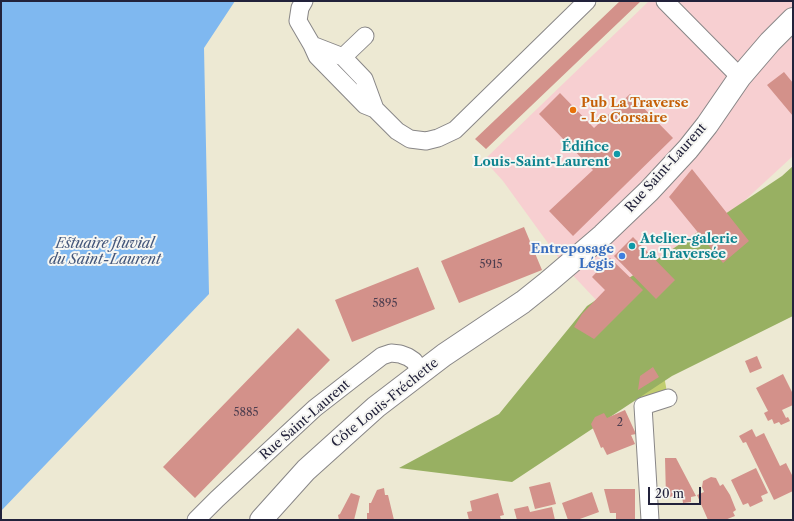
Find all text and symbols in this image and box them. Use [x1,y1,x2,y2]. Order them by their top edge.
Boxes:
place label: Pub La Traverse - Le Corsaire [581,95,688,126]
marker: Pub La Traverse - Le Corsaire [568,105,578,115]
street label: Rue Saint-Laurent [622,120,710,216]
place label: Édifice Louis-Saint-Laurent [473,139,609,170]
marker: Édifice Louis-Saint-Laurent [612,149,622,159]
place label: Atelier-galerie La Traversée [640,231,738,262]
water label: Estuaire fluvial du Saint-Laurent [49,236,161,268]
place label: Entreposage Légis [531,241,614,272]
marker: Atelier-galerie La Traversée [627,241,637,251]
marker: Entreposage Légis [617,251,627,261]
house number: 5915 [479,258,503,272]
house number: 5895 [373,297,397,311]
street label: Côte Louis-Fréchette [328,355,442,451]
street label: Rue Saint-Laurent [257,377,353,463]
house number: 5885 [234,406,258,420]
house number: 2 [617,416,623,430]
scale bar [650,479,703,505]
text: 20 m [655,486,684,501]

